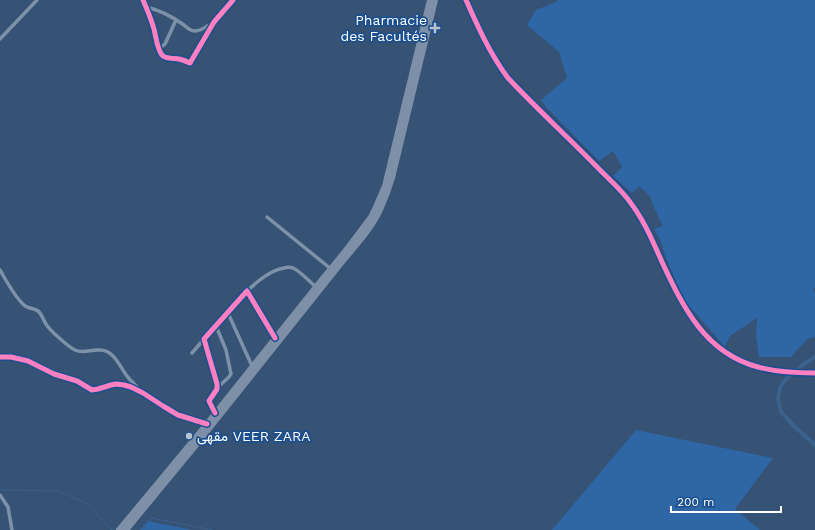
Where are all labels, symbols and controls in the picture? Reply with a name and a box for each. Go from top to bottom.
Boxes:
place label: Pharmacie des Facultés [340,12,427,44]
marker: Pharmacie des Facultés [430,23,440,33]
place label: مقهى VEER ZARA [197,428,310,445]
marker: مقهى VEER ZARA [184,431,194,441]
scale bar [671,488,781,514]
text: 200 m [677,495,714,509]

